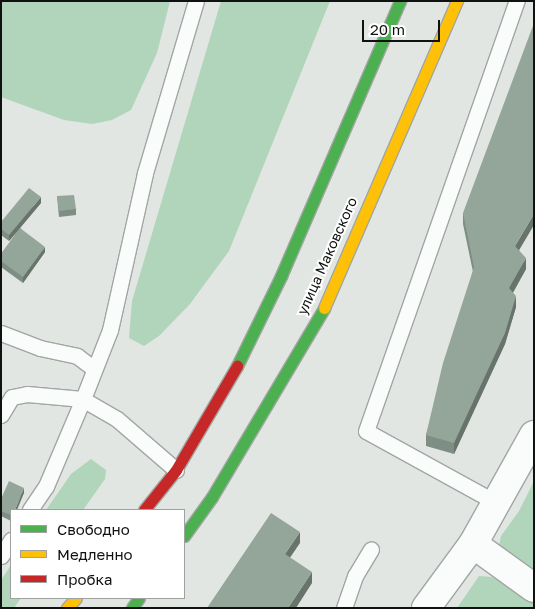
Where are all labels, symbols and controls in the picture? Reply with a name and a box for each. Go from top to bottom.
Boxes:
scale bar [365,10,442,42]
text: 20 m [370,20,405,38]
street label: улица Маковского [293,195,361,317]
legend [10,509,185,599]
text: Свободно [57,520,130,538]
text: Медленно [57,545,133,563]
text: Пробка [57,570,112,588]

